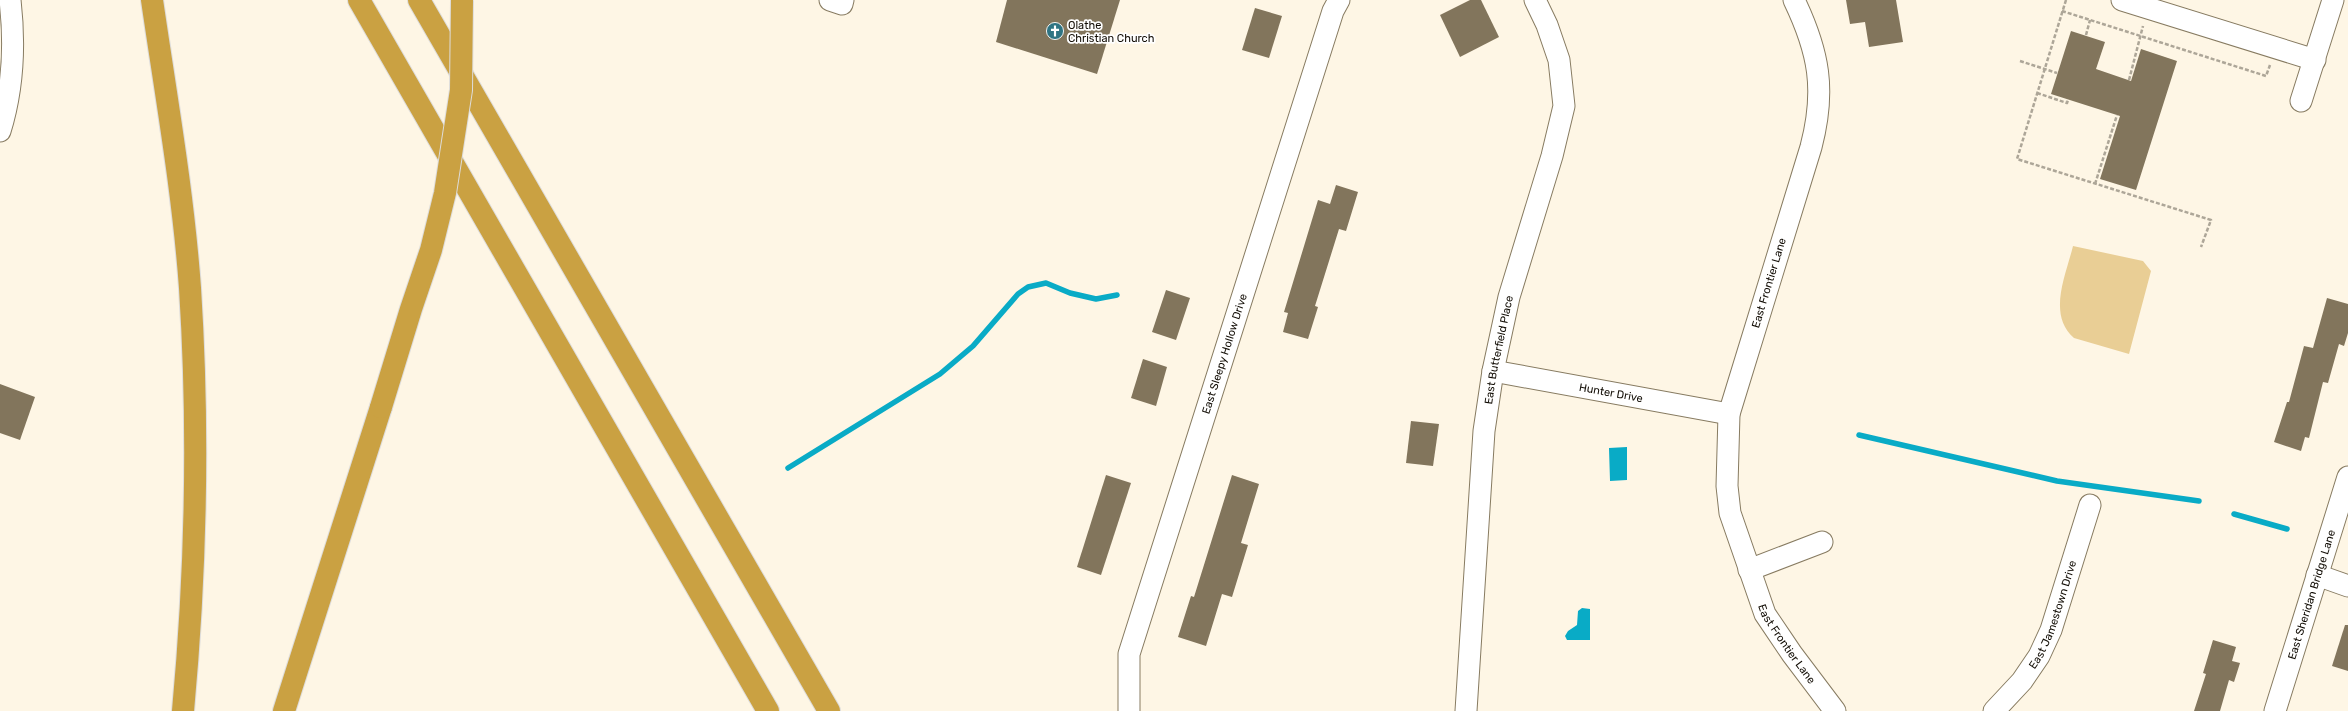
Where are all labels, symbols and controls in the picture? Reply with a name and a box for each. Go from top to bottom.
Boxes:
place label: Olathe Christian Church [1068,19,1154,45]
church icon: Olathe Christian Church [1045,21,1065,41]
street label: East Frontier Lane [1749,236,1789,330]
street label: East Sleepy Hollow Drive [1199,292,1249,416]
street label: East Butterfield Place [1482,294,1516,405]
street label: Hunter Drive [1578,380,1644,405]
street label: East Sheridan Bridge Lane [2285,528,2338,661]
street label: East Jamestown Drive [2026,559,2079,671]
street label: East Frontier Lane [1756,602,1818,686]

